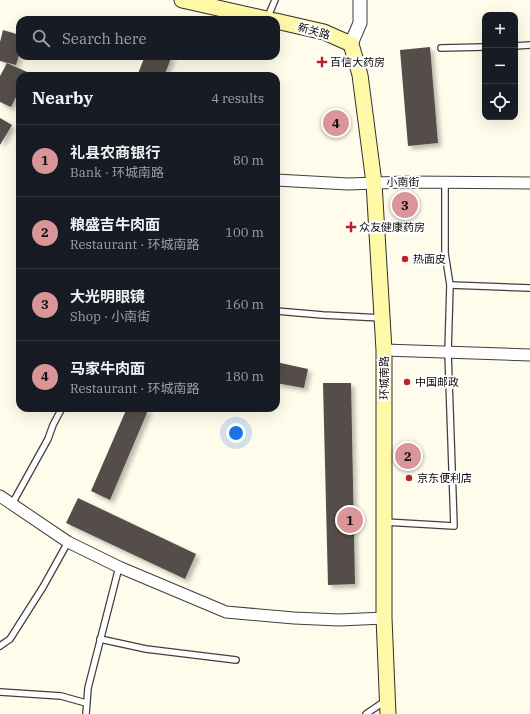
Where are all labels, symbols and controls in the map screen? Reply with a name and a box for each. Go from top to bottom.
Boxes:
map controls [482,12,518,120]
button: + [482,12,518,48]
search box [16,16,280,60]
street label: 新关路 [296,20,332,42]
icon: search [30,27,52,49]
text: Search here [62,29,147,48]
button: − [482,48,518,84]
place label: 百信大药房 [330,55,385,69]
marker: 百信大药房 [317,57,327,67]
button: locate [482,84,518,120]
text: Nearby [32,87,93,109]
text: 4 results [211,90,264,107]
pin: 4 [323,108,349,138]
text: 礼县农商银行 [70,143,160,162]
text: 1 [41,152,49,169]
text: 80 m [233,152,264,169]
text: Bank · 环城南路 [70,164,164,181]
street label: 小南街 [386,175,420,189]
pin: 3 [392,190,418,220]
text: 粮盛吉牛肉面 [70,215,160,234]
place label: 众友健康药房 [359,220,425,234]
marker: 众友健康药房 [346,222,356,232]
text: 2 [41,224,49,241]
text: 100 m [225,224,264,241]
text: Restaurant · 环城南路 [70,236,199,253]
place label: 热面皮 [413,252,446,266]
marker: 热面皮 [400,254,410,264]
text: 大光明眼镜 [70,287,145,306]
text: 3 [41,296,49,313]
text: 160 m [225,296,264,313]
text: Shop · 小南街 [70,308,150,325]
street label: 环城南路 [377,356,391,400]
text: 马家牛肉面 [70,359,145,378]
text: 4 [41,368,49,385]
text: 180 m [225,368,264,385]
place label: 中国邮政 [415,375,459,389]
marker: 中国邮政 [402,377,412,387]
text: Restaurant · 环城南路 [70,380,199,397]
your location [226,423,246,443]
pin: 2 [395,441,421,471]
place label: 京东便利店 [417,471,472,485]
marker: 京东便利店 [404,473,414,483]
pin: 1 [337,505,363,535]

